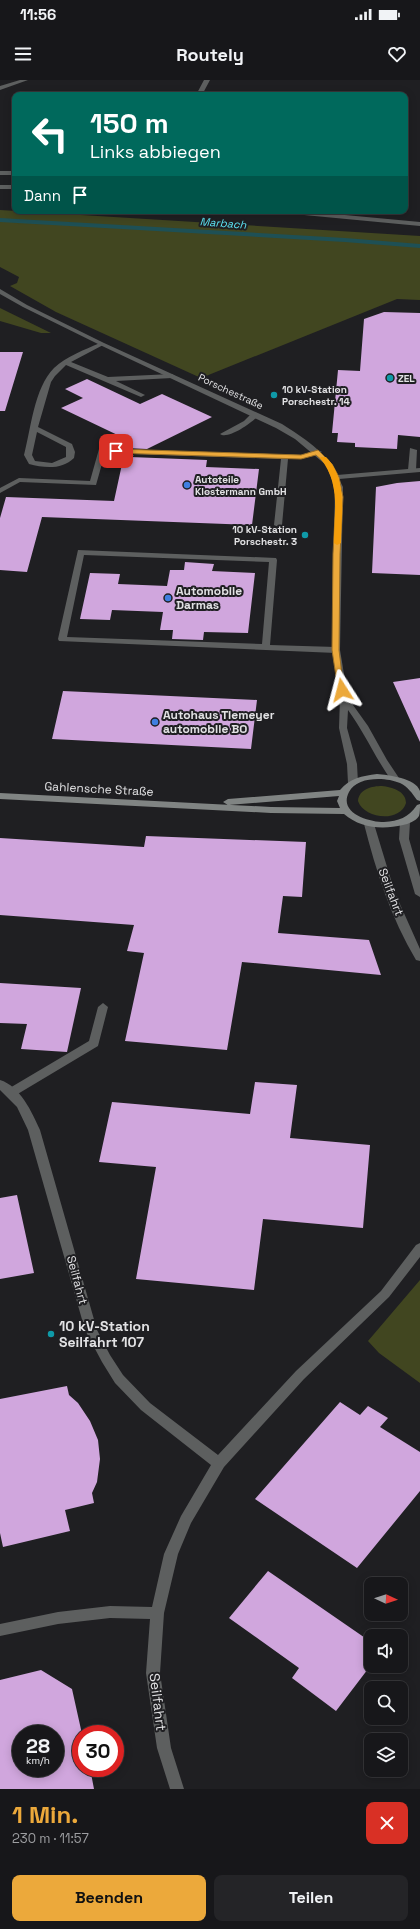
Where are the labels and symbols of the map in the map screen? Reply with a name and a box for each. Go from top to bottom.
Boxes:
water label: Marbach [199,214,247,232]
street label: Porschestraße [196,371,265,412]
place label: ZEL [398,372,415,385]
marker: ZEL [385,373,395,383]
place label: 10 kV-Station Porschestr. 14 [282,383,351,408]
marker: 10 kV-Station Porschestr. 14 [269,390,279,400]
pin [99,434,133,468]
place label: Autoteile Klostermann GmbH [195,473,287,498]
marker: Autoteile Klostermann GmbH [182,480,192,490]
place label: 10 kV-Station Porschestr. 3 [232,523,297,548]
marker: 10 kV-Station Porschestr. 3 [300,530,310,540]
place label: Automobile Darmas [176,583,242,613]
marker: Automobile Darmas [163,593,173,603]
position arrow [321,669,363,711]
place label: Autohaus Tiemeyer automobile BO [163,707,275,737]
marker: Autohaus Tiemeyer automobile BO [150,717,160,727]
street label: Gahlensche Straße [44,778,154,800]
street label: Seilfahrt [375,866,407,918]
street label: Seilfahrt [63,1254,91,1306]
place label: 10 kV-Station Seilfahrt 107 [59,1317,150,1351]
marker: 10 kV-Station Seilfahrt 107 [46,1329,56,1339]
north arrow [364,1577,408,1621]
street label: Seilfahrt [146,1672,170,1732]
speed limit sign: 30 [72,1725,124,1777]

